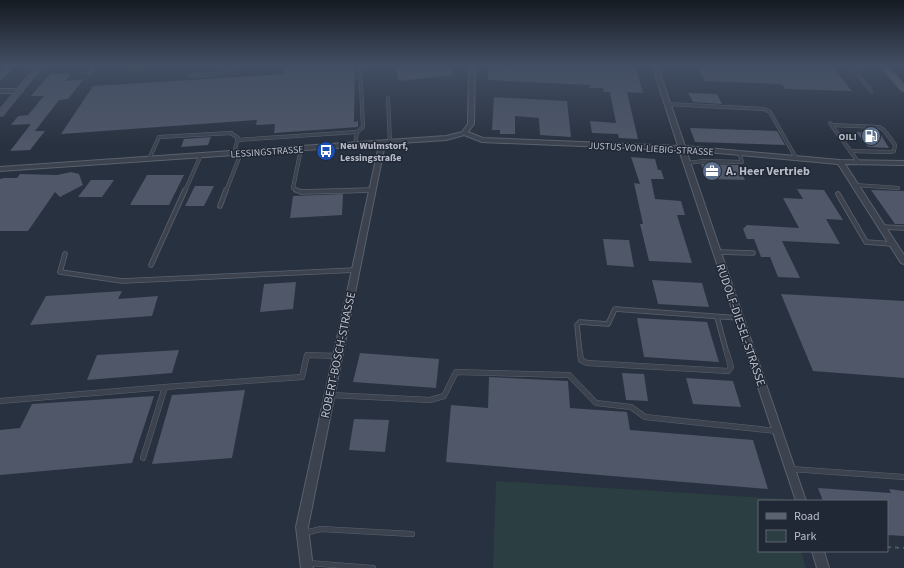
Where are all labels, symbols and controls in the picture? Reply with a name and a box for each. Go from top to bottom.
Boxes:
fuel station icon: OIL! [860,125,882,147]
place label: OIL! [839,130,857,144]
place label: Neu Wulmstorf, Lessingstraße [340,139,408,165]
street label: JUSTUS-VON-LIEBIG-STRASSE [588,139,714,159]
bus stop icon: Neu Wulmstorf, Lessingstraße [315,140,337,162]
street label: LESSINGSTRASSE [230,142,304,162]
office icon: A. Heer Vertrieb [701,160,723,182]
place label: A. Heer Vertrieb [725,163,810,180]
street label: RUDOLF-DIESEL-STRASSE [712,262,769,389]
street label: ROBERT-BOSCH-STRASSE [317,290,360,420]
legend [758,500,888,552]
text: Road [794,508,820,525]
text: Park [794,528,816,545]

